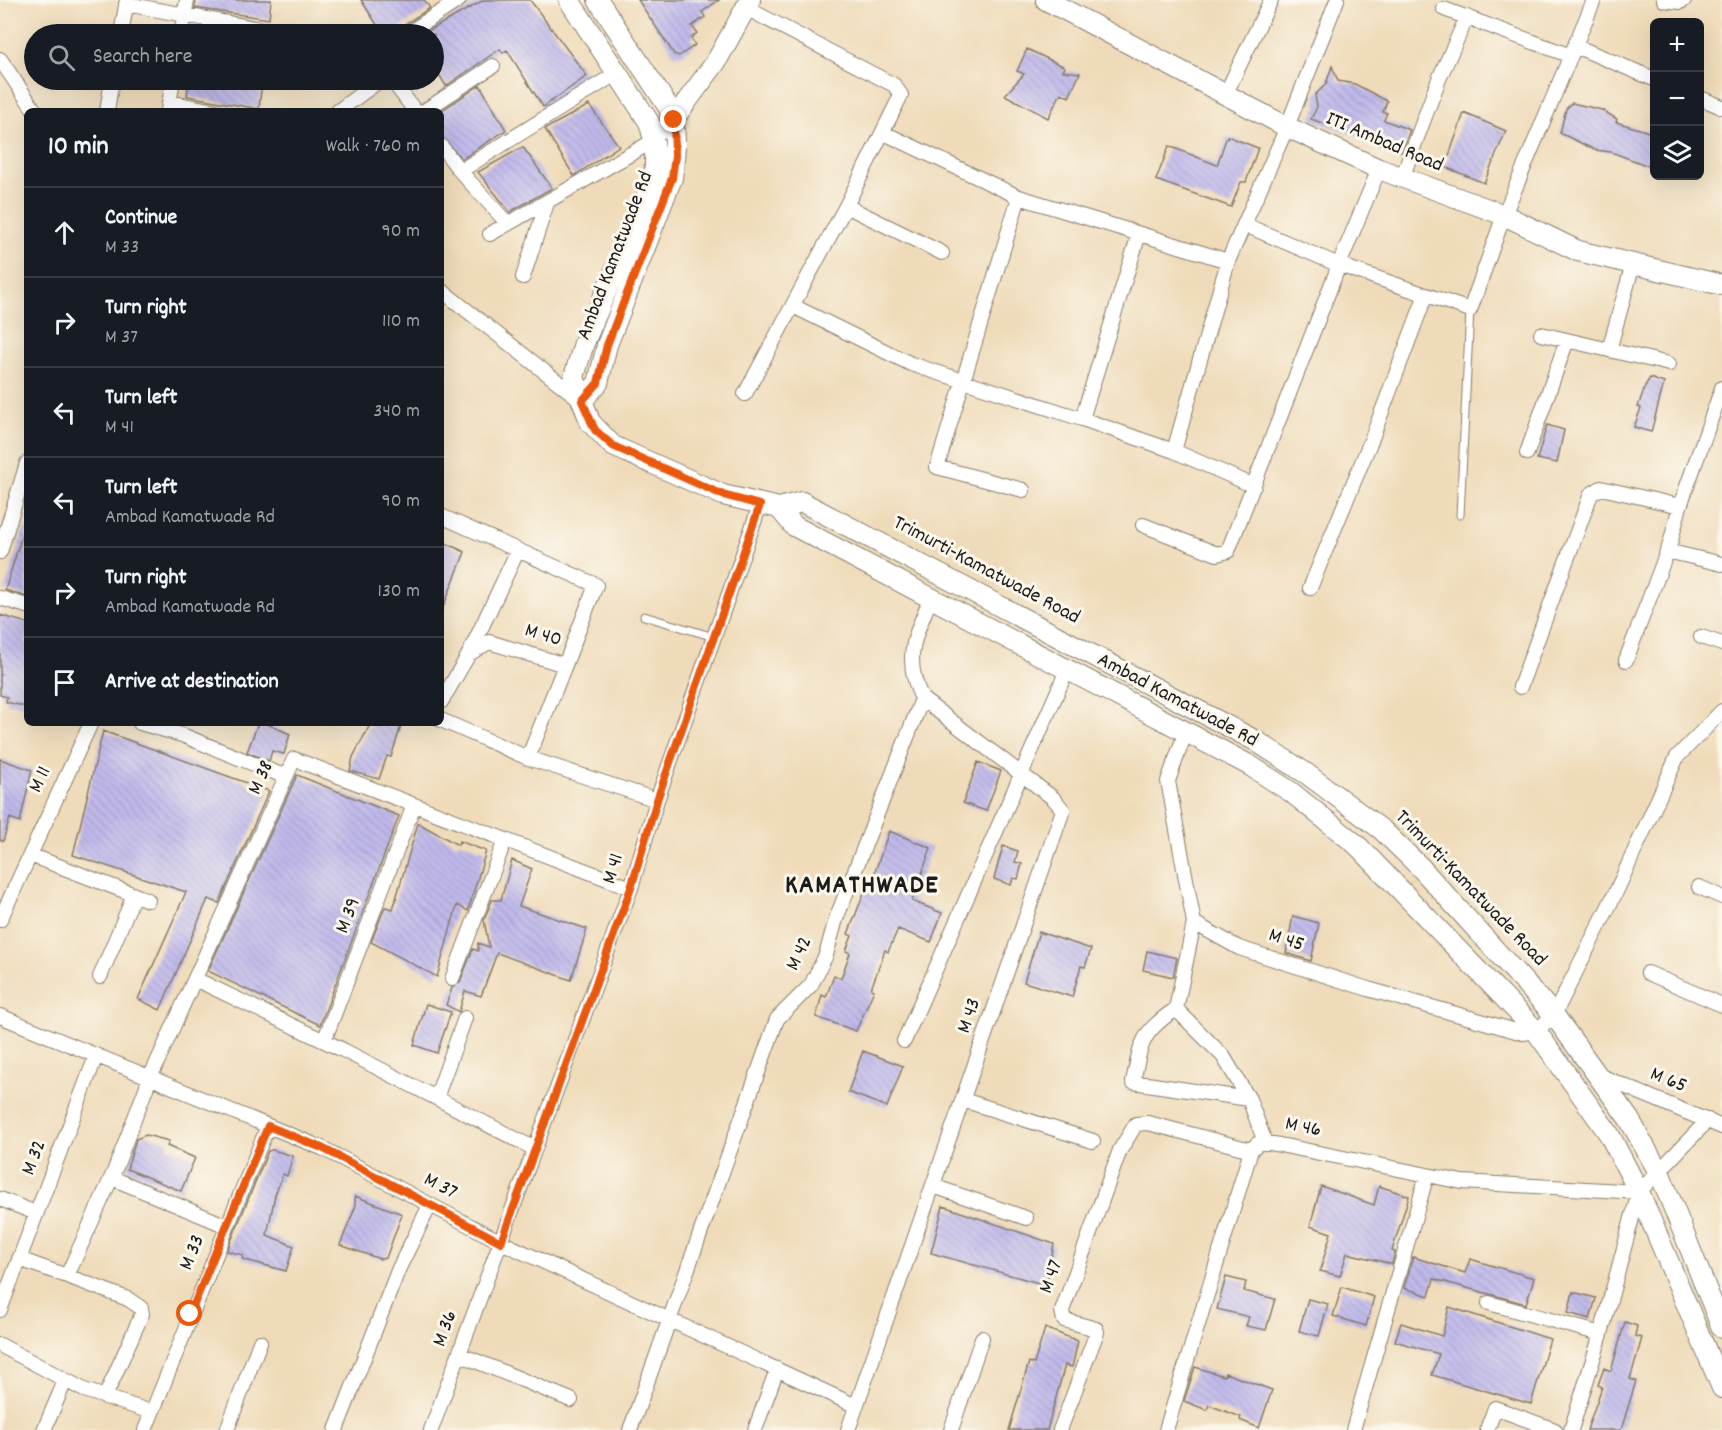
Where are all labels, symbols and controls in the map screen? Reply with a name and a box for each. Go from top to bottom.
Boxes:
map controls [1650,18,1704,180]
button: + [1650,18,1704,72]
search box [24,24,444,90]
icon: search [45,41,78,74]
text: Search here [93,42,192,73]
button: − [1650,72,1704,126]
street label: ITI Ambad Road [1321,105,1447,181]
route end [660,106,686,132]
button: layers [1650,126,1704,180]
text: 10 min [48,129,108,166]
text: Walk · 760 m [326,133,420,161]
street label: Ambad Kamatwade Rd [570,167,662,345]
text: Continue [105,203,177,234]
icon: ahead [48,216,81,249]
text: 90 m [382,218,420,246]
text: M 33 [105,234,139,262]
text: Turn right [105,293,187,324]
icon: right [48,306,81,339]
text: 110 m [382,308,420,336]
text: M 37 [105,324,138,352]
text: Turn left [105,383,177,414]
icon: left [48,396,81,429]
text: 340 m [374,398,420,426]
text: M 41 [105,414,134,442]
text: Turn left [105,473,177,504]
icon: left [48,486,81,519]
text: 90 m [382,488,420,516]
text: Ambad Kamatwade Rd [105,504,275,532]
street label: Trimurti-Kamatwade Road [887,509,1085,633]
text: Turn right [105,563,187,594]
icon: right [48,576,81,609]
text: 130 m [378,578,420,606]
text: Ambad Kamatwade Rd [105,594,275,622]
street label: M 40 [521,616,565,656]
street label: Ambad Kamatwade Rd [1091,646,1263,756]
icon: arrive [48,666,81,699]
text: Arrive at destination [105,667,279,698]
street label: M 38 [241,756,283,800]
street label: M 11 [22,762,60,798]
street label: Trimurti-Kamatwade Road [1387,804,1553,974]
street label: M 41 [595,850,633,888]
district label: KAMATHWADE [785,867,939,906]
street label: M 39 [329,894,369,938]
street label: M 45 [1264,921,1308,961]
street label: M 42 [779,932,821,976]
street label: M 43 [950,994,990,1038]
street label: M 65 [1645,1060,1691,1102]
street label: M 46 [1282,1110,1324,1146]
street label: M 32 [15,1136,55,1180]
street label: M 37 [418,1166,462,1208]
street label: M 33 [172,1231,214,1275]
street label: M 47 [1032,1256,1072,1298]
route start [176,1300,202,1326]
street label: M 36 [426,1307,466,1351]

